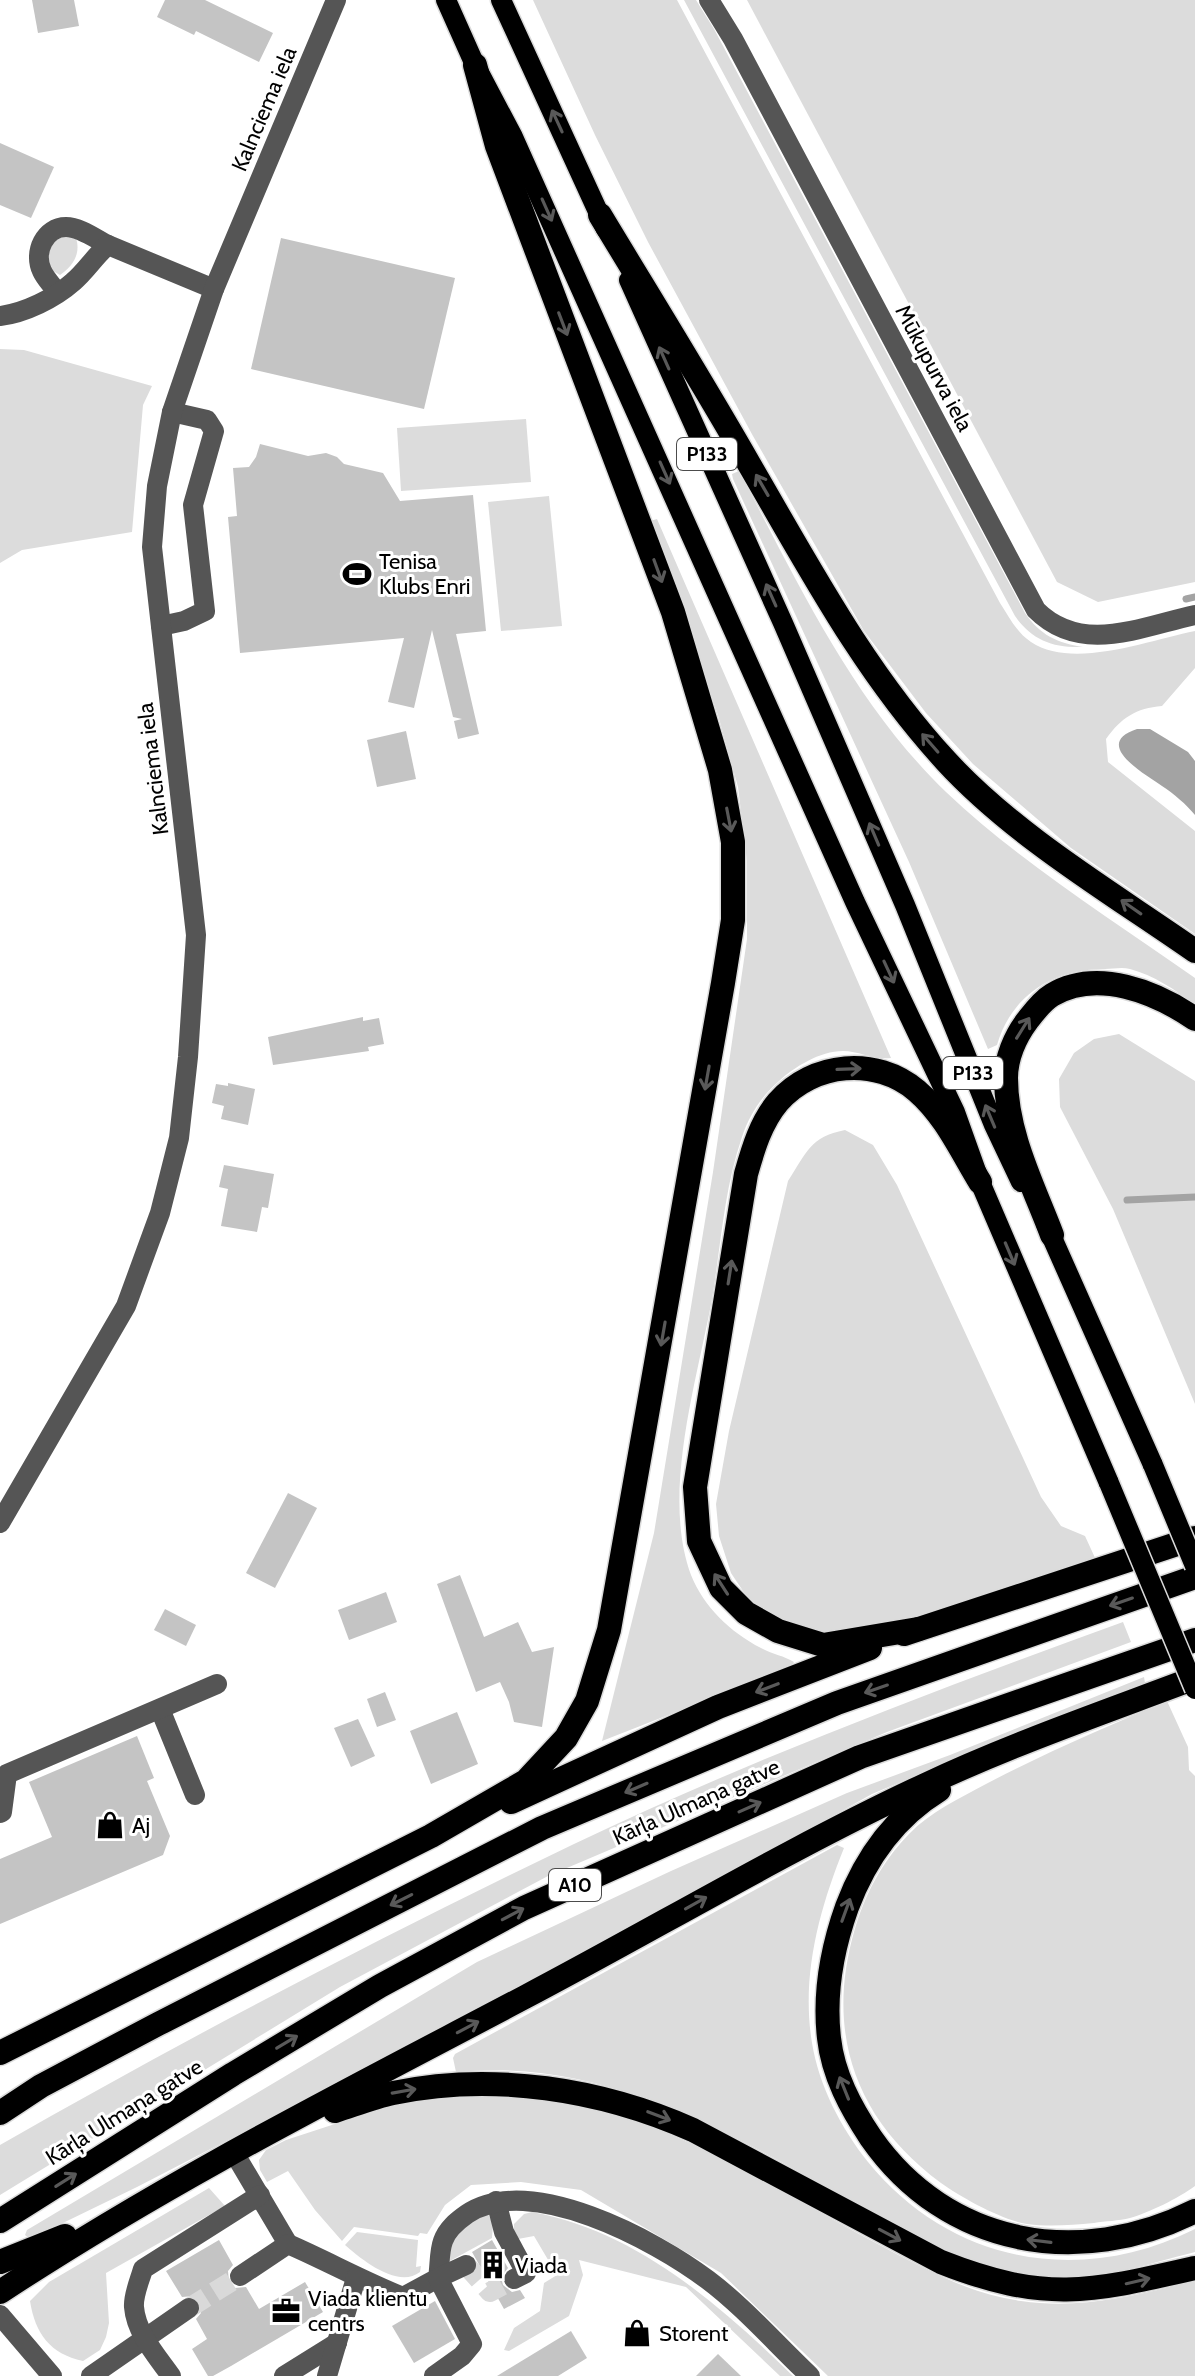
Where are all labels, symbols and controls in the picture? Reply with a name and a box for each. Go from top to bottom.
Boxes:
street label: Kalnciema iela [226,42,303,175]
one-way arrow [548,110,563,134]
one-way arrow [540,198,555,222]
street label: Mūkupurva iela [889,300,979,436]
one-way arrow [557,311,571,336]
one-way arrow [656,346,671,370]
road number: P133 [677,438,737,470]
one-way arrow [659,460,674,485]
one-way arrow [754,474,769,498]
place label: Tenisa Klubs Enri [379,548,470,600]
one-way arrow [652,558,666,583]
sports icon: Tenisa Klubs Enri [342,559,372,589]
one-way arrow [762,583,777,608]
street label: Kalnciema iela [131,701,174,837]
one-way arrow [921,733,939,754]
one-way arrow [723,807,738,833]
one-way arrow [866,822,881,847]
one-way arrow [1121,899,1143,915]
one-way arrow [882,960,897,984]
one-way arrow [1015,1018,1031,1040]
road number: P133 [943,1057,1003,1089]
one-way arrow [835,1061,862,1076]
one-way arrow [699,1065,714,1090]
one-way arrow [982,1104,997,1129]
one-way arrow [1004,1241,1019,1266]
one-way arrow [723,1260,738,1285]
one-way arrow [655,1321,670,1346]
one-way arrow [713,1574,730,1596]
one-way arrow [1109,1596,1134,1610]
one-way arrow [755,1682,780,1696]
one-way arrow [864,1682,889,1697]
street label: Kārļa Ulmaņa gatve [608,1753,784,1852]
one-way arrow [624,1781,649,1796]
one-way arrow [737,1798,761,1813]
shop icon: Aj [95,1810,125,1840]
place label: Aj [132,1812,150,1839]
road number: A10 [549,1869,601,1901]
one-way arrow [390,1892,414,1908]
one-way arrow [684,1895,707,1911]
one-way arrow [840,1899,854,1923]
one-way arrow [501,1906,524,1922]
one-way arrow [456,2019,479,2035]
one-way arrow [275,2034,298,2050]
street label: Kārļa Ulmaņa gatve [41,2053,208,2172]
one-way arrow [835,2076,850,2101]
one-way arrow [390,2083,416,2098]
one-way arrow [647,2110,671,2124]
one-way arrow [54,2171,77,2187]
one-way arrow [878,2227,902,2243]
one-way arrow [1027,2233,1052,2248]
building icon: Viada [478,2250,508,2280]
place label: Viada [515,2252,568,2279]
one-way arrow [1125,2273,1151,2288]
place label: Viada klientu centrs [308,2285,427,2337]
office icon: Viada klientu centrs [271,2296,301,2326]
shop icon: Storent [622,2318,652,2348]
place label: Storent [659,2320,729,2347]

